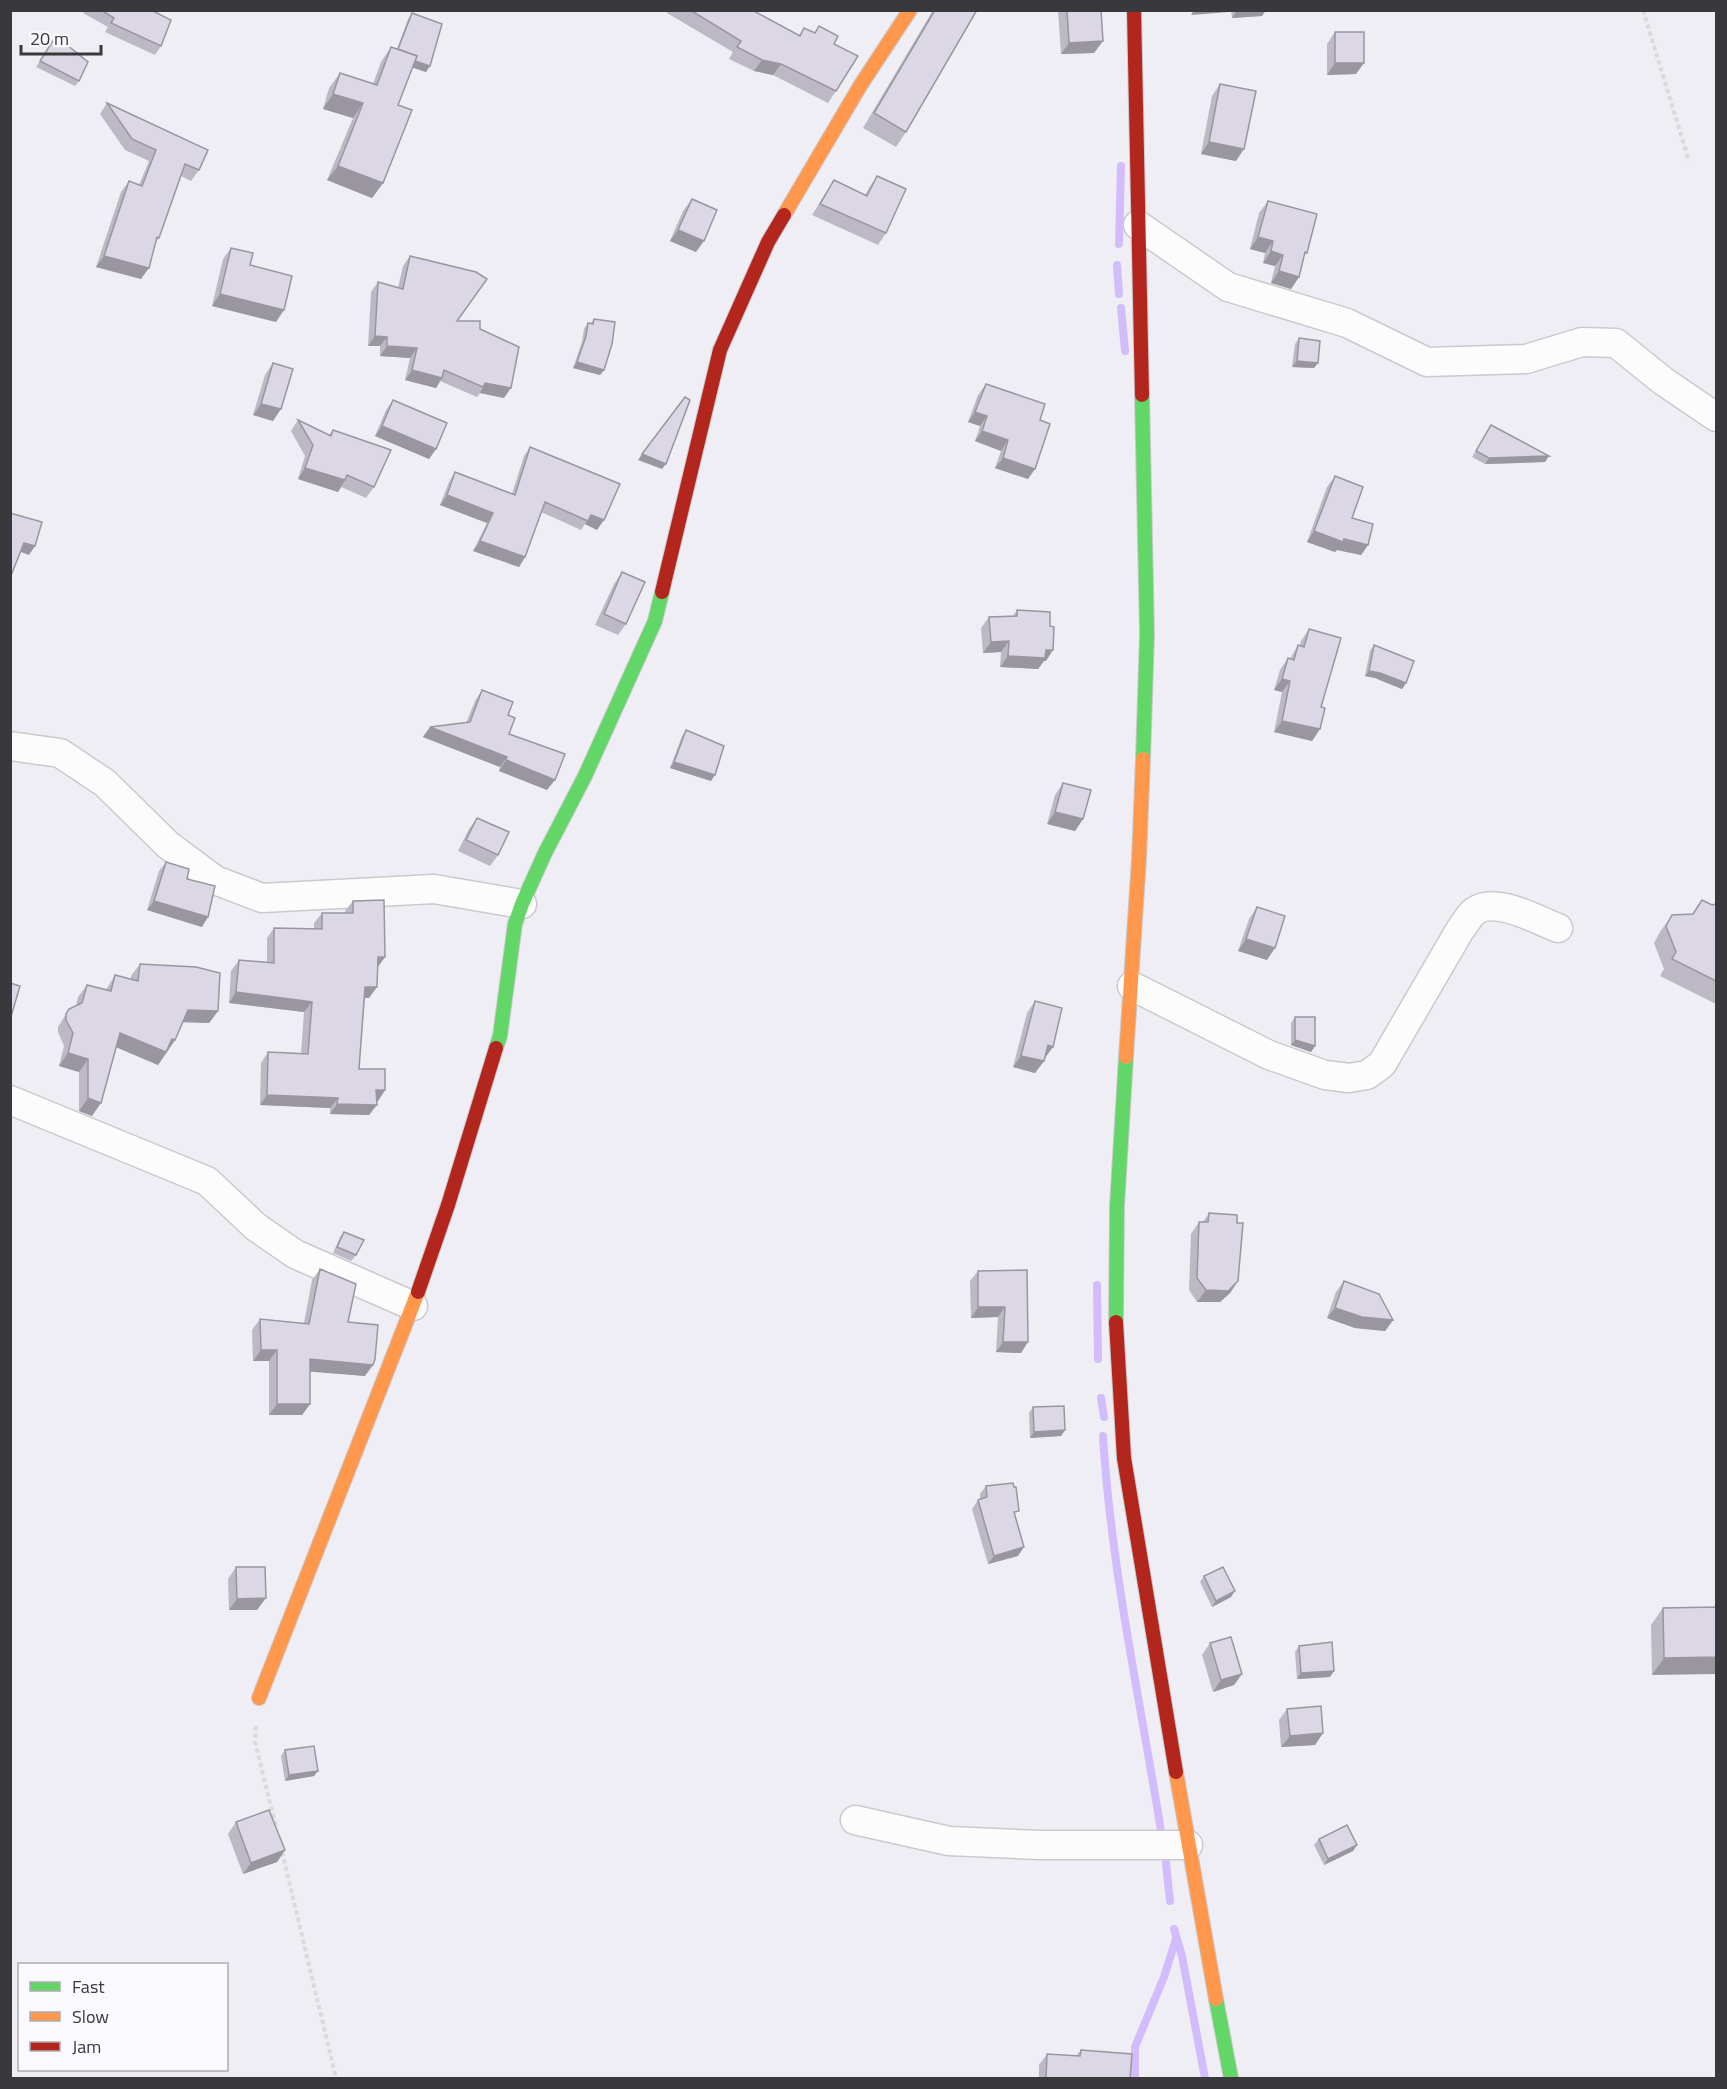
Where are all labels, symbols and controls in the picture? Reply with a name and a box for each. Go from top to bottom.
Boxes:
scale bar [21,18,100,56]
text: 20 m [30,25,69,52]
legend [18,1963,228,2071]
text: Fast [72,1973,105,2000]
text: Slow [72,2003,109,2030]
text: Jam [72,2033,101,2060]

